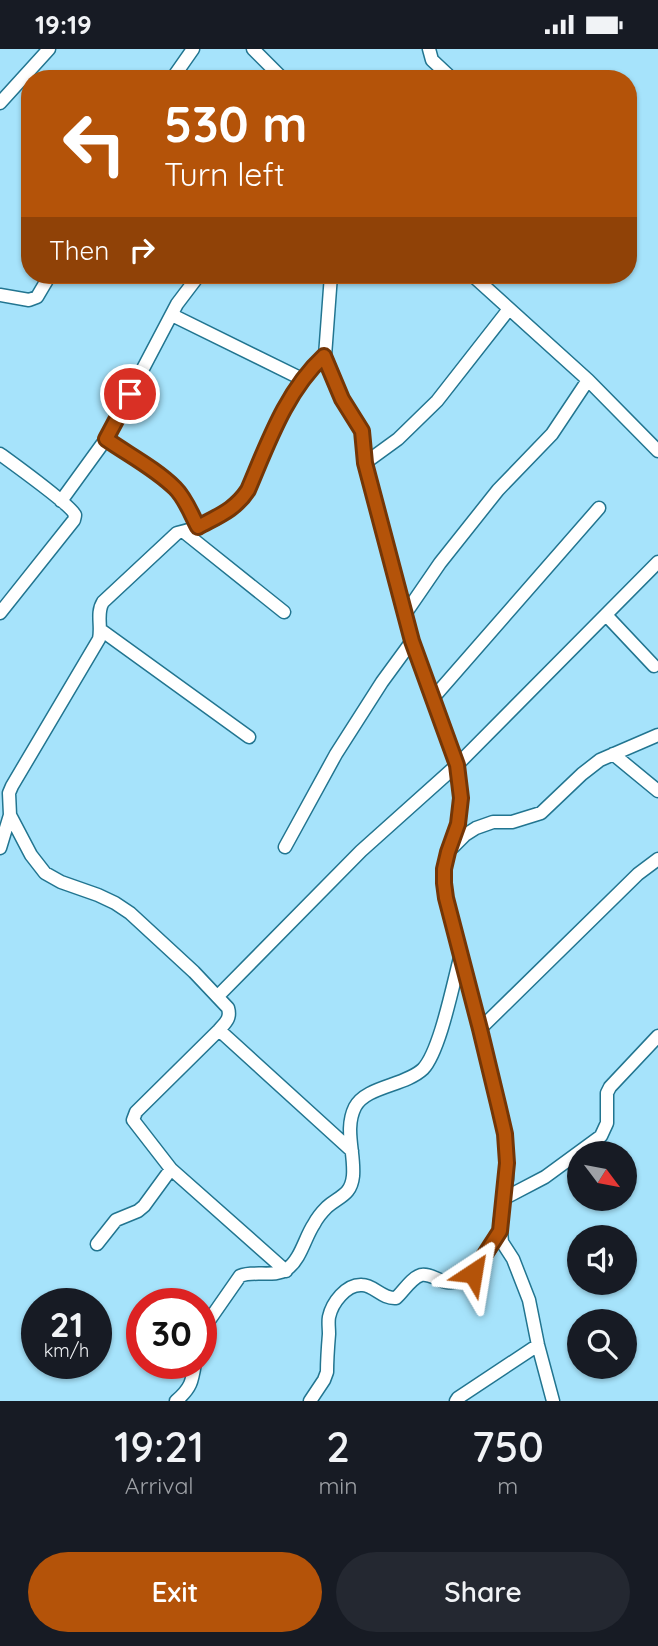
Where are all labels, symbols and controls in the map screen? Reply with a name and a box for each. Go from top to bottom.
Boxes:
text: 19:19 [35,8,92,41]
text: 530 m [164,93,308,154]
icon: left [49,98,140,189]
text: Turn left [164,154,285,194]
icon: right [123,231,161,269]
text: Then [49,234,109,267]
pin [100,364,160,424]
icon: arrive [111,375,149,413]
north arrow [567,1141,637,1211]
map controls [567,1141,637,1379]
button: sound [567,1225,637,1295]
position arrow [436,1236,510,1310]
speed limit sign: 30 [126,1288,217,1379]
text: 21 [50,1302,83,1346]
button: search [567,1309,637,1379]
text: km/h [44,1339,89,1362]
text: 19:21 [114,1420,204,1473]
text: 2 [326,1420,350,1473]
text: 750 [472,1420,544,1473]
text: Arrival [125,1471,194,1500]
text: min [318,1471,358,1500]
text: m [497,1471,518,1500]
button: Exit [28,1552,322,1632]
button: Share [336,1552,630,1632]

